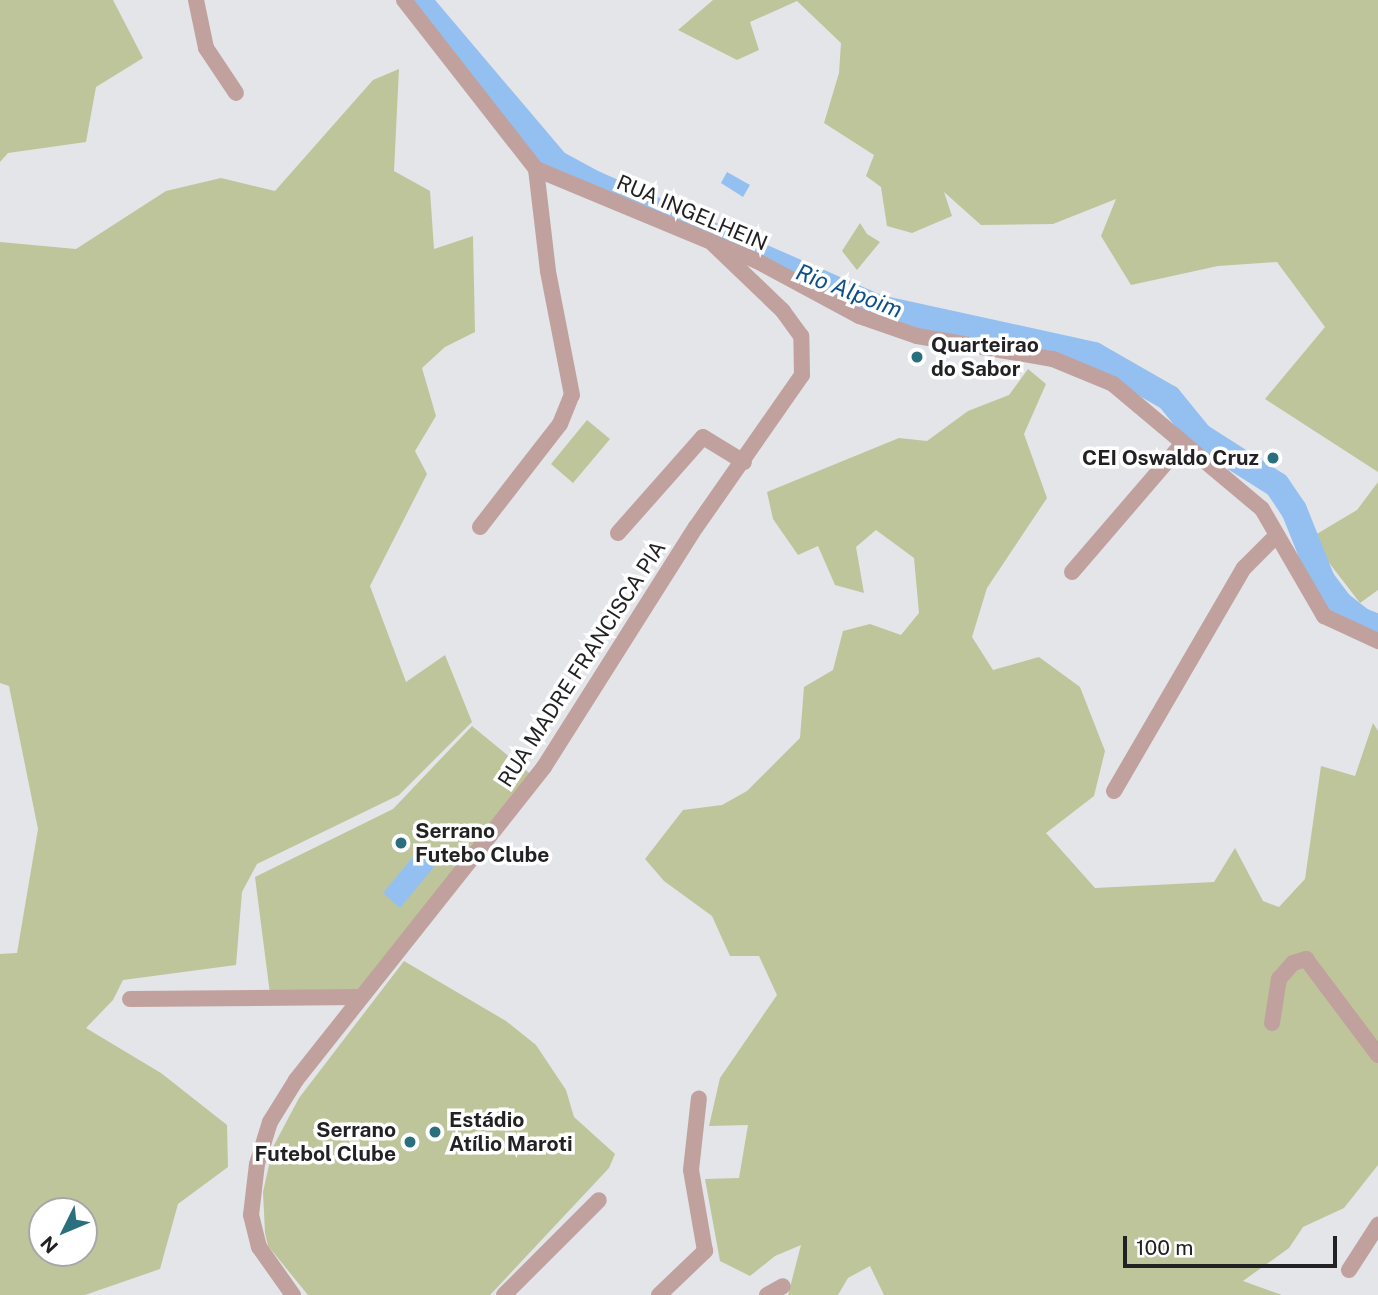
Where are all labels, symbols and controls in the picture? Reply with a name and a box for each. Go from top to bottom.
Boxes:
street label: RUA INGELHEIN [613,170,771,256]
water label: Rio Alpoim [792,258,906,324]
place label: Quarteirao do Sabor [931,332,1039,382]
marker: Quarteirao do Sabor [909,349,925,365]
place label: CEI Oswaldo Cruz [1082,445,1259,471]
marker: CEI Oswaldo Cruz [1265,450,1281,466]
street label: RUA MADRE FRANCISCA PIA [493,536,671,792]
place label: Serrano Futebo Clube [415,818,550,868]
marker: Serrano Futebo Clube [393,835,409,851]
place label: Estádio Atílio Maroti [449,1107,573,1157]
place label: Serrano Futebol Clube [255,1117,396,1167]
marker: Estádio Atílio Maroti [427,1124,443,1140]
marker: Serrano Futebol Clube [402,1134,418,1150]
north arrow [28,1197,98,1267]
scale bar [1126,1222,1340,1266]
text: N [36,1232,62,1258]
text: 100 m [1136,1235,1193,1260]

